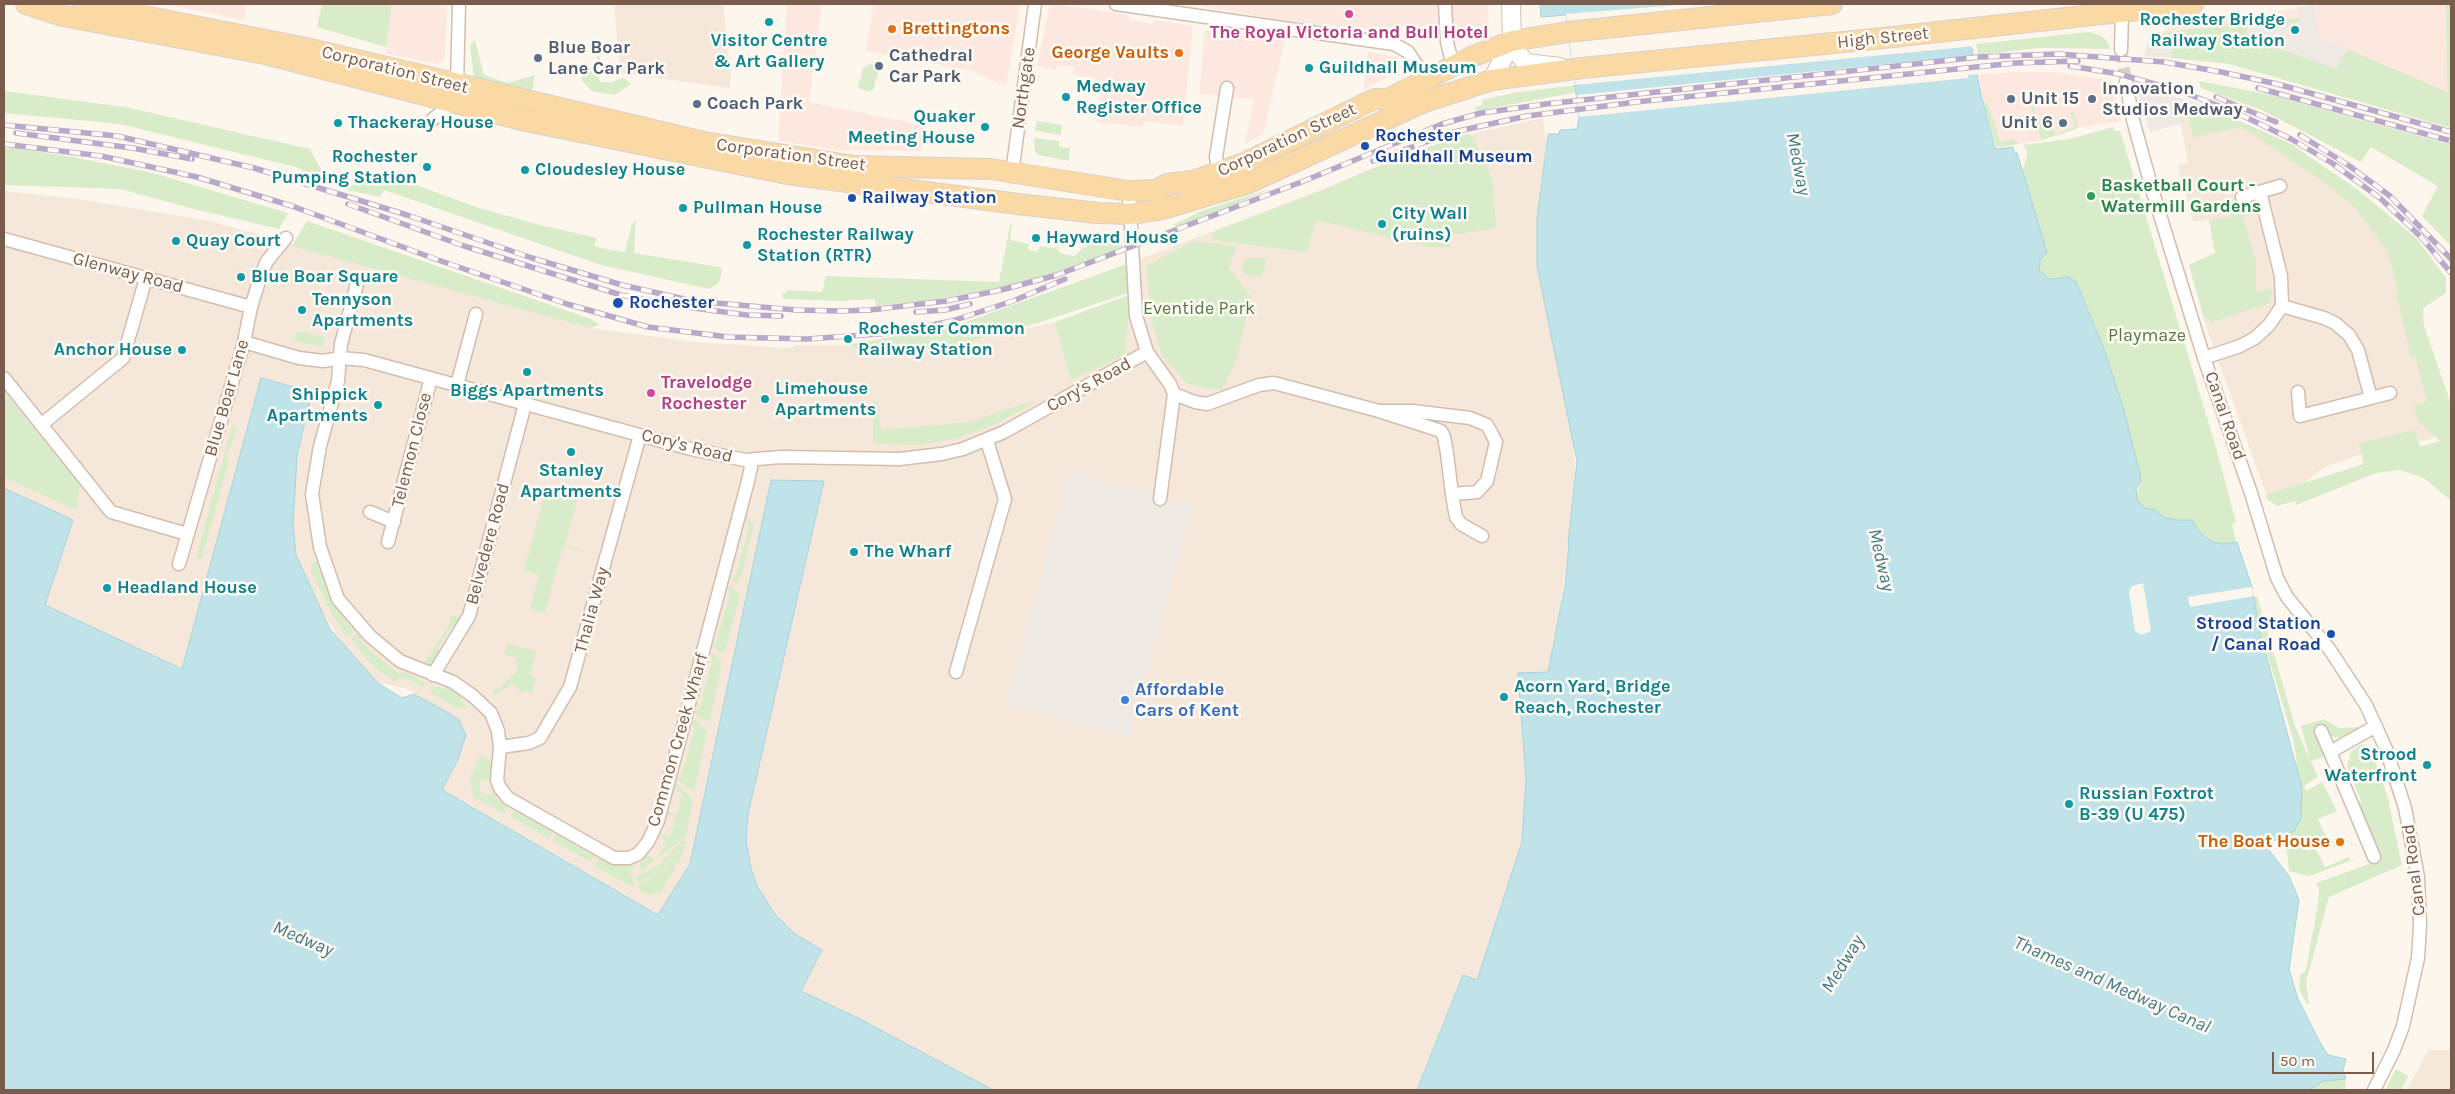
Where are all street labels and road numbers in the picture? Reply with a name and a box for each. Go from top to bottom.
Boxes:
street label: High Street [1836,22,1930,54]
street label: Corporation Street [319,41,471,99]
street label: Northgate [1008,46,1040,130]
street label: Corporation Street [1214,98,1360,182]
street label: Corporation Street [715,134,867,176]
street label: Glenway Road [70,248,186,298]
street label: Blue Boar Lane [200,337,254,459]
street label: Cory's Road [1043,353,1135,417]
street label: Canal Road [2200,369,2250,463]
street label: Telemon Close [387,390,437,510]
street label: Cory's Road [639,424,735,468]
street label: Belvedere Road [461,481,515,607]
street label: Thalia Way [570,565,614,655]
street label: Common Creek Wharf [643,651,713,829]
street label: Canal Road [2398,823,2430,917]

